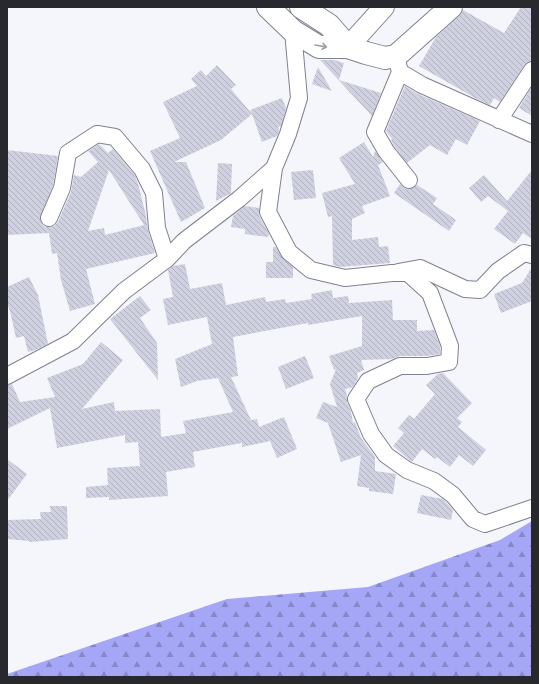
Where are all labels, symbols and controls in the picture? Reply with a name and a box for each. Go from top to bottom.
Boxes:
one-way arrow [315,42,328,50]

